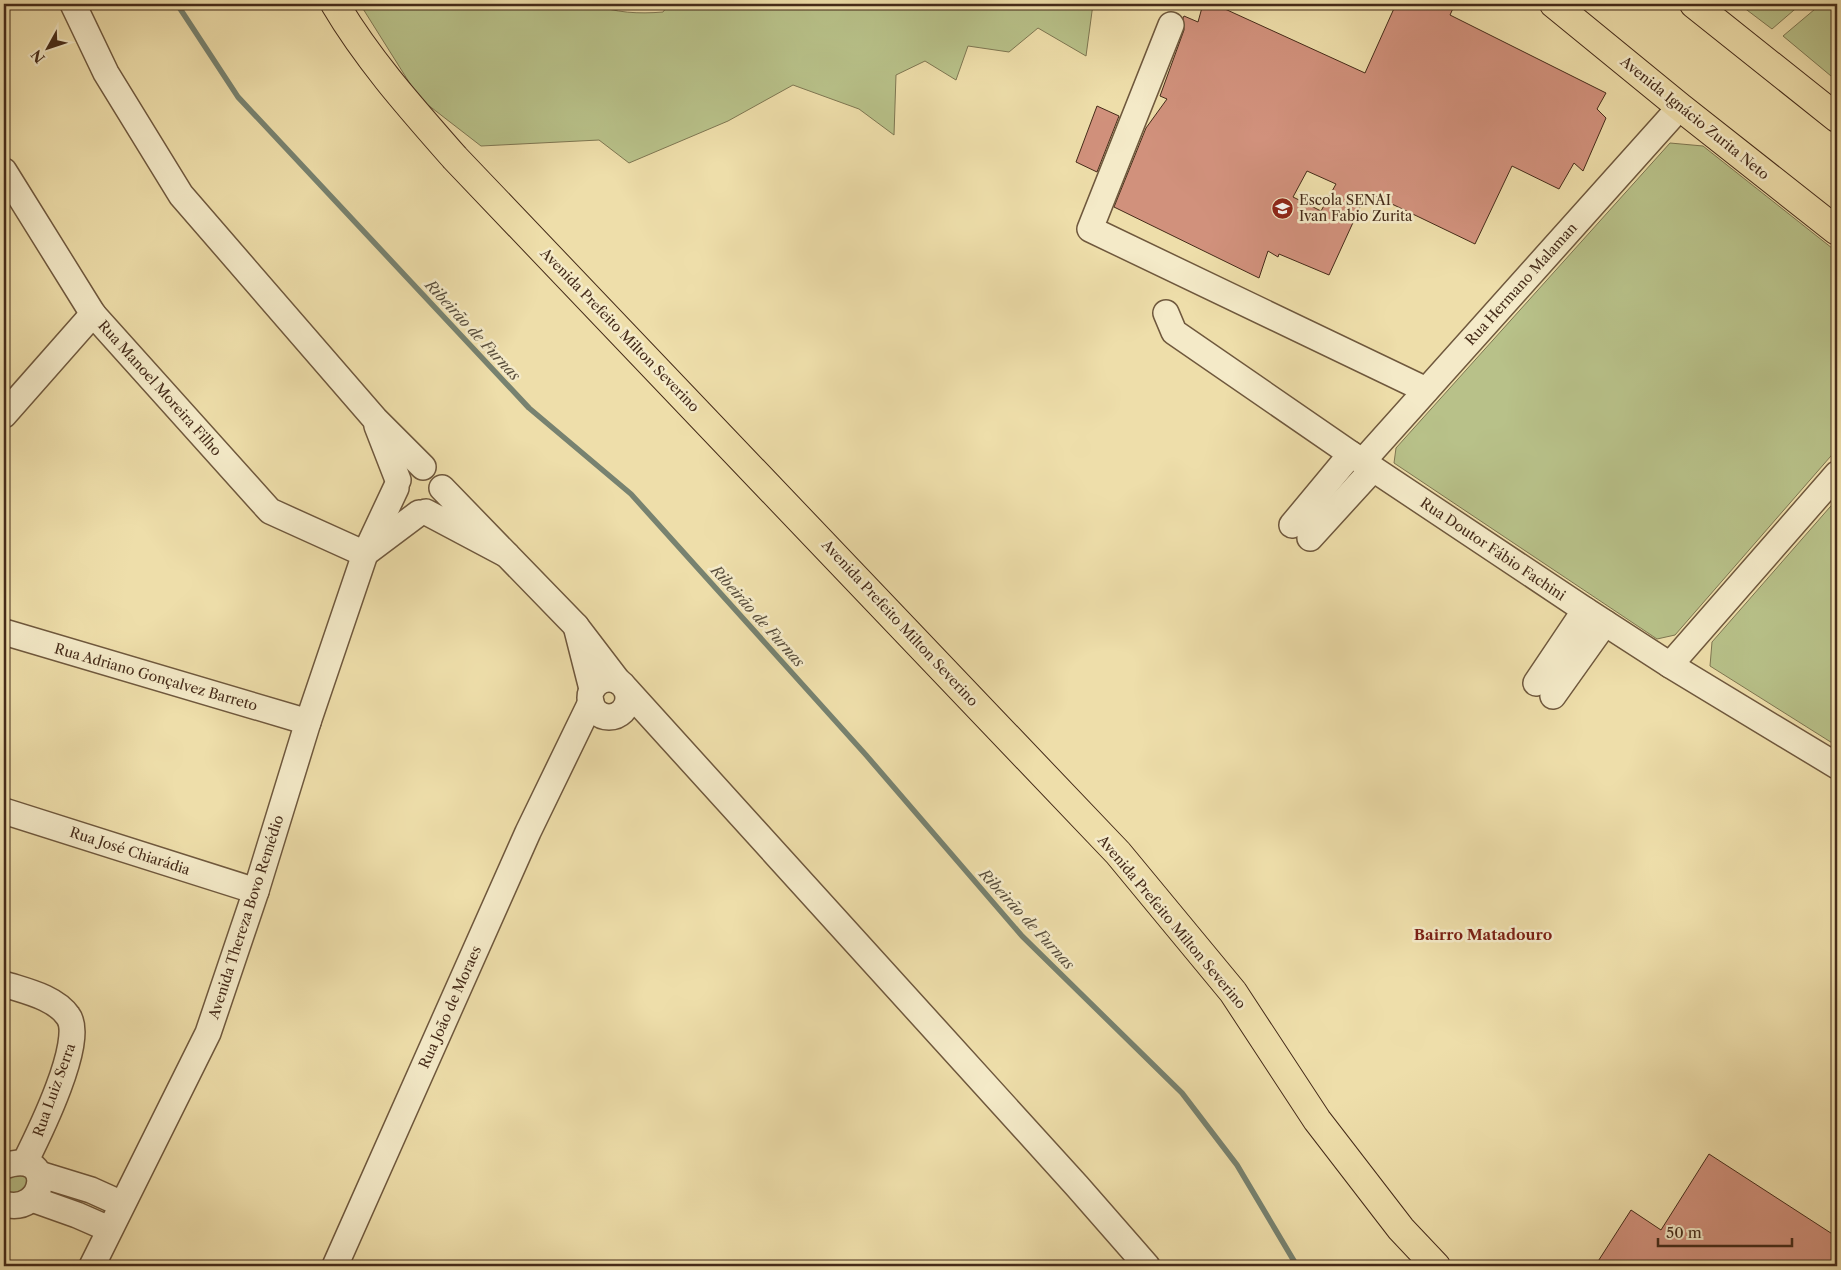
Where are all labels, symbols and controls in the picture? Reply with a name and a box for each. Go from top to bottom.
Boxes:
north arrow [22,22,72,72]
text: N [27,46,49,67]
street label: Avenida Ignácio Zurita Neto [1616,52,1773,184]
place label: Escola SENAI Ivan Fabio Zurita [1299,191,1413,225]
school or university icon: Escola SENAI Ivan Fabio Zurita [1271,196,1295,220]
street label: Rua Hermano Malaman [1461,219,1581,349]
street label: Avenida Prefeito Milton Severino [536,244,703,416]
water label: Ribeirão de Furnas [421,275,525,385]
street label: Rua Manoel Moreira Filho [94,317,226,459]
street label: Rua Doutor Fábio Fachini [1417,494,1569,604]
street label: Avenida Prefeito Milton Severino [817,535,982,710]
water label: Ribeirão de Furnas [706,560,809,671]
street label: Rua Adriano Gonçalvez Barreto [52,639,260,715]
street label: Avenida Thereza Bovo Remédio [204,813,288,1022]
street label: Rua José Chiarádia [68,823,193,879]
street label: Avenida Prefeito Milton Severino [1093,831,1250,1012]
water label: Ribeirão de Furnas [975,864,1079,974]
district label: Bairro Matadouro [1414,925,1552,944]
street label: Rua João de Moraes [415,943,485,1071]
street label: Rua Luiz Serra [29,1040,79,1139]
scale bar [1658,1215,1792,1247]
text: 50 m [1666,1223,1702,1242]

